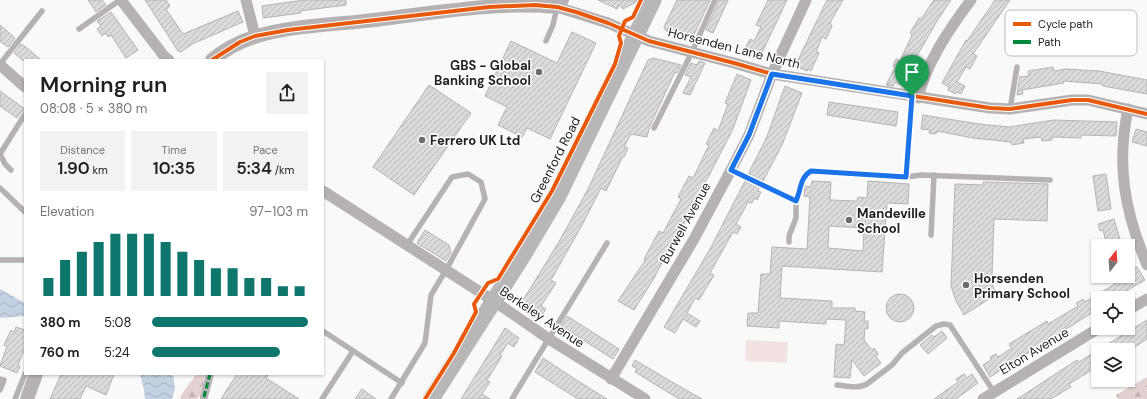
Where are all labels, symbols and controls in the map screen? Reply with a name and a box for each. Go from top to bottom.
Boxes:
legend [1005,10,1137,56]
text: Cycle path [1038,17,1093,31]
street label: Horsenden Lane North [666,23,802,73]
text: Path [1038,35,1061,49]
pin [895,55,929,96]
place label: GBS - Global Banking School [434,57,531,89]
icon: arrive [901,61,923,83]
marker: GBS - Global Banking School [534,67,544,77]
text: Morning run [40,70,167,99]
button: share [266,72,308,114]
text: 08:08 · 5 × 380 m [40,100,147,117]
street label: Greenford Road [526,114,584,206]
place label: Ferrero UK Ltd [430,132,520,149]
marker: Ferrero UK Ltd [417,135,427,145]
text: Distance [60,143,105,157]
text: Time [162,143,186,157]
text: Pace [253,143,278,157]
text: 1.90 [58,157,90,179]
text: 10:35 [153,157,195,179]
text: 5:34 [236,157,272,179]
text: km [90,163,108,177]
text: /km [272,163,294,177]
street label: Burwell Avenue [656,179,714,267]
text: Elevation [40,203,94,220]
text: 97–103 m [249,203,308,220]
place label: Mandeville School [857,205,926,237]
marker: Mandeville School [844,215,854,225]
north arrow [1091,239,1135,283]
map controls [1091,239,1135,387]
place label: Horsenden Primary School [974,270,1070,302]
marker: Horsenden Primary School [961,280,971,290]
street label: Berkeley Avenue [496,282,588,352]
button: locate [1091,291,1135,335]
text: 380 m [40,314,81,331]
text: 5:08 [104,314,131,331]
street label: Elton Avenue [996,324,1072,378]
button: layers [1091,343,1135,387]
text: 760 m [40,344,80,361]
text: 5:24 [104,344,130,361]

